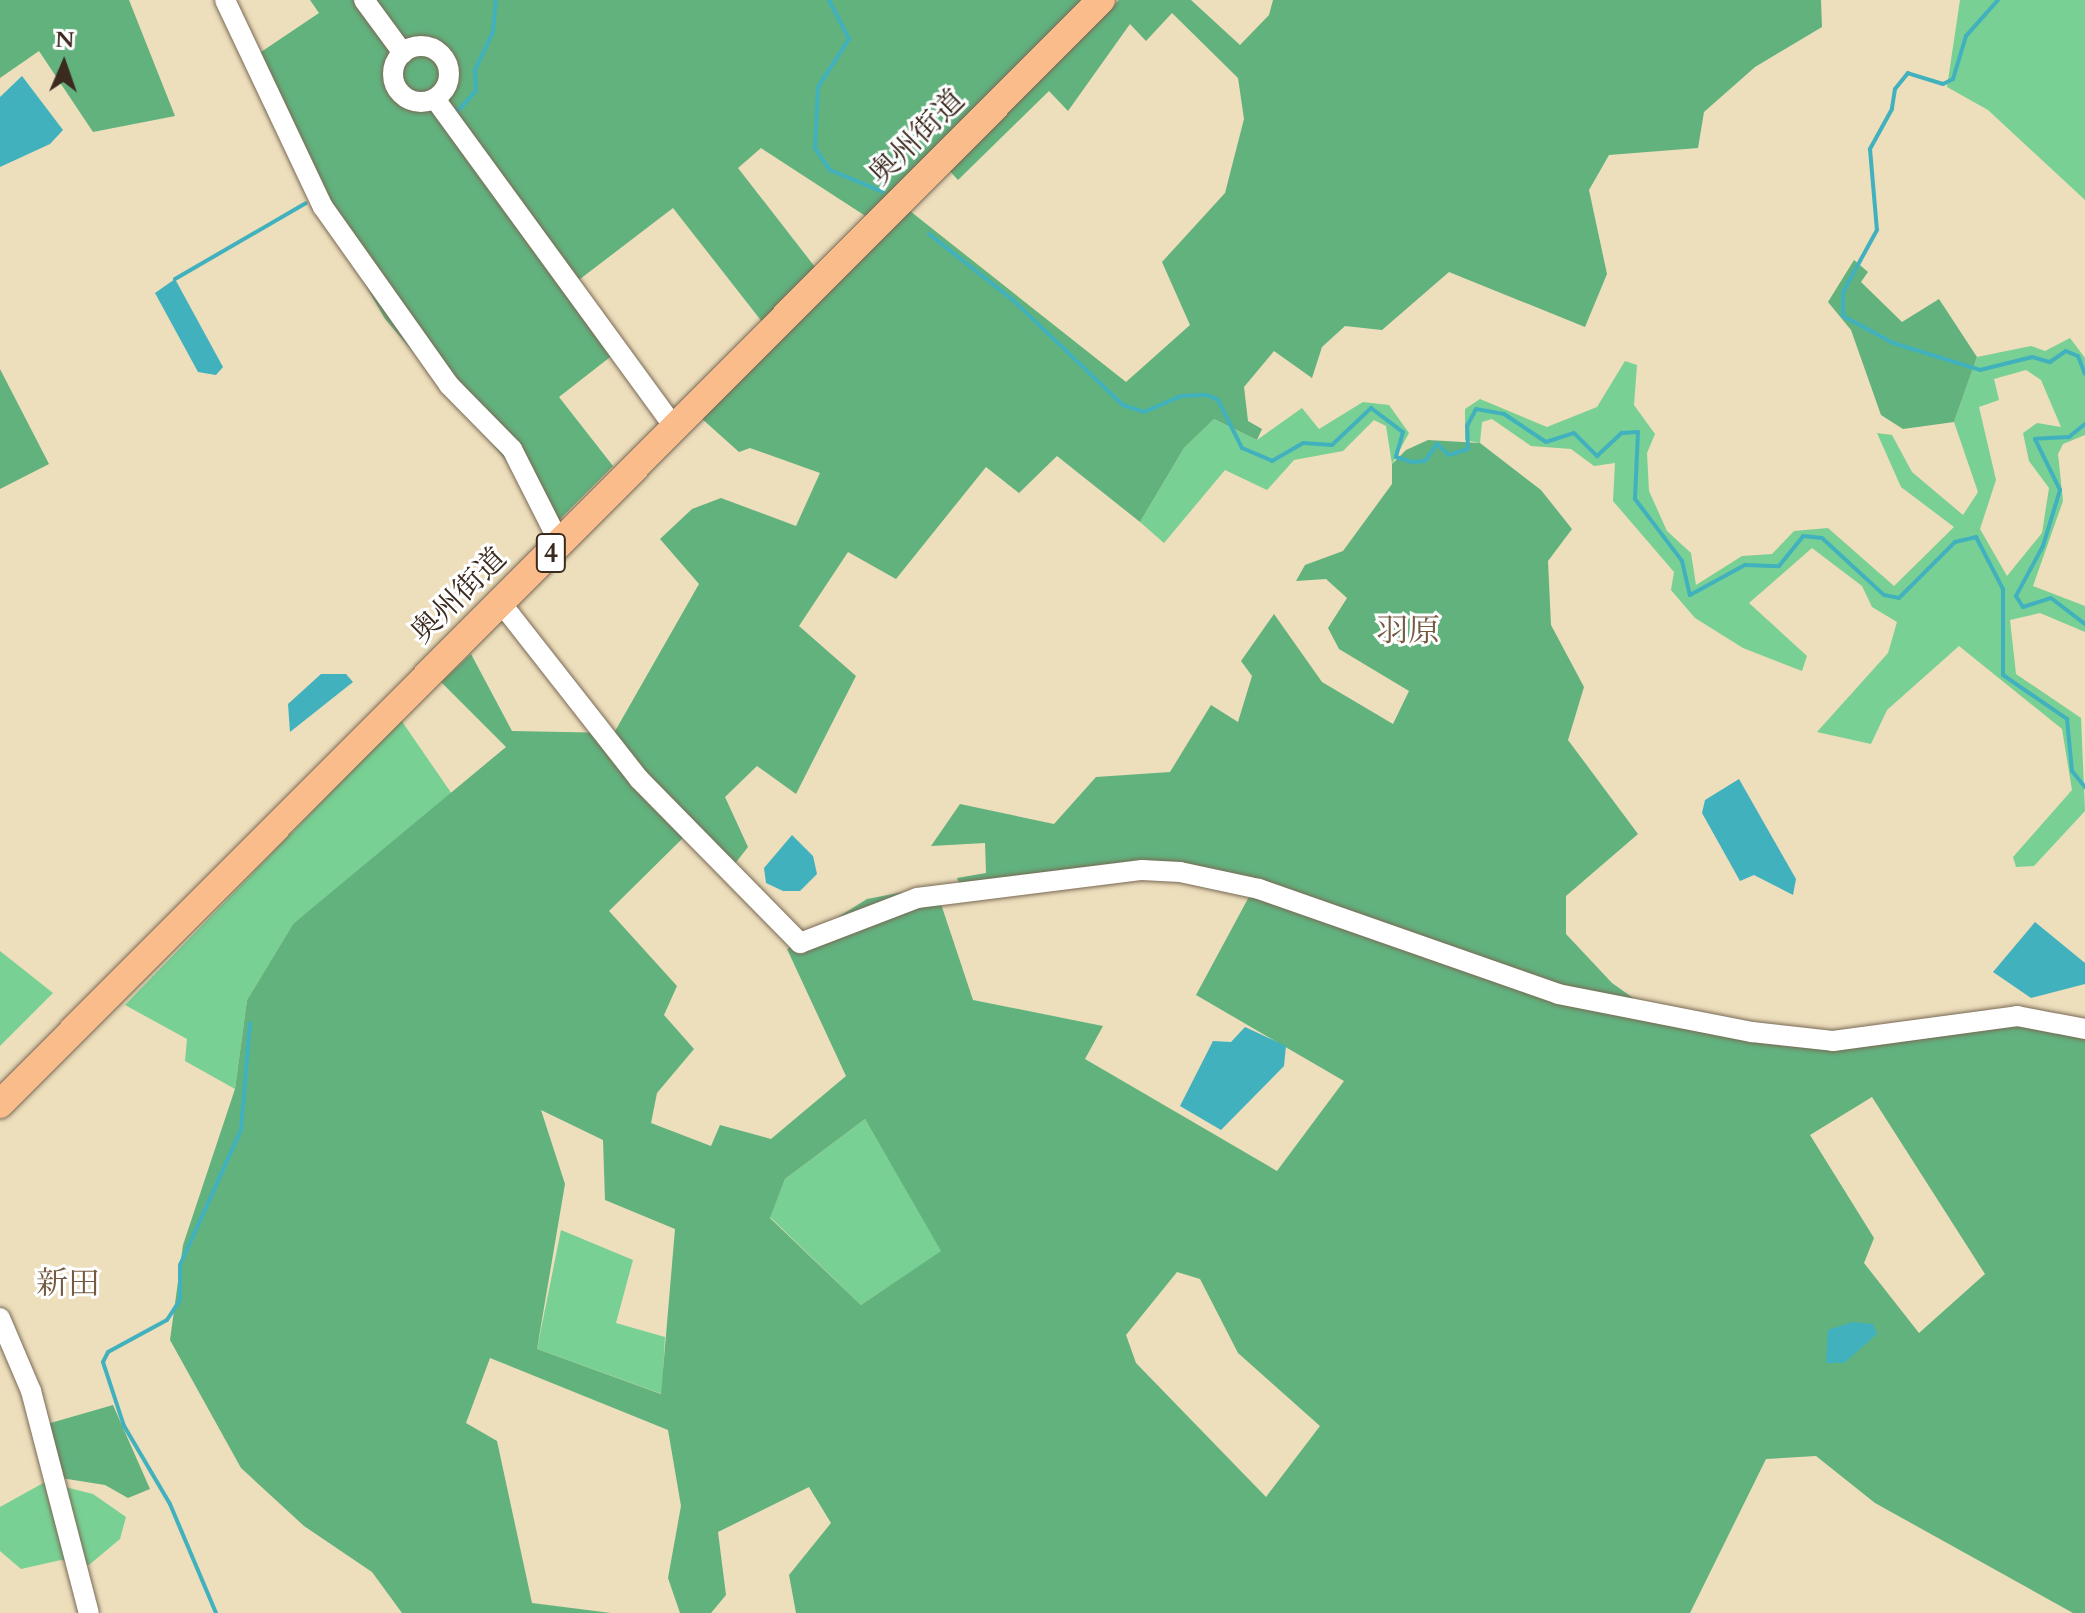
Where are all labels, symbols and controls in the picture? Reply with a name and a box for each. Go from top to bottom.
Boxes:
north arrow [24,24,104,104]
text: N [55,25,75,55]
street label: 奥州街道 [862,83,972,193]
road number: 4 [535,529,567,577]
street label: 奥州街道 [404,541,514,651]
district label: 羽原 [1376,612,1440,650]
district label: 新田 [36,1265,100,1303]

